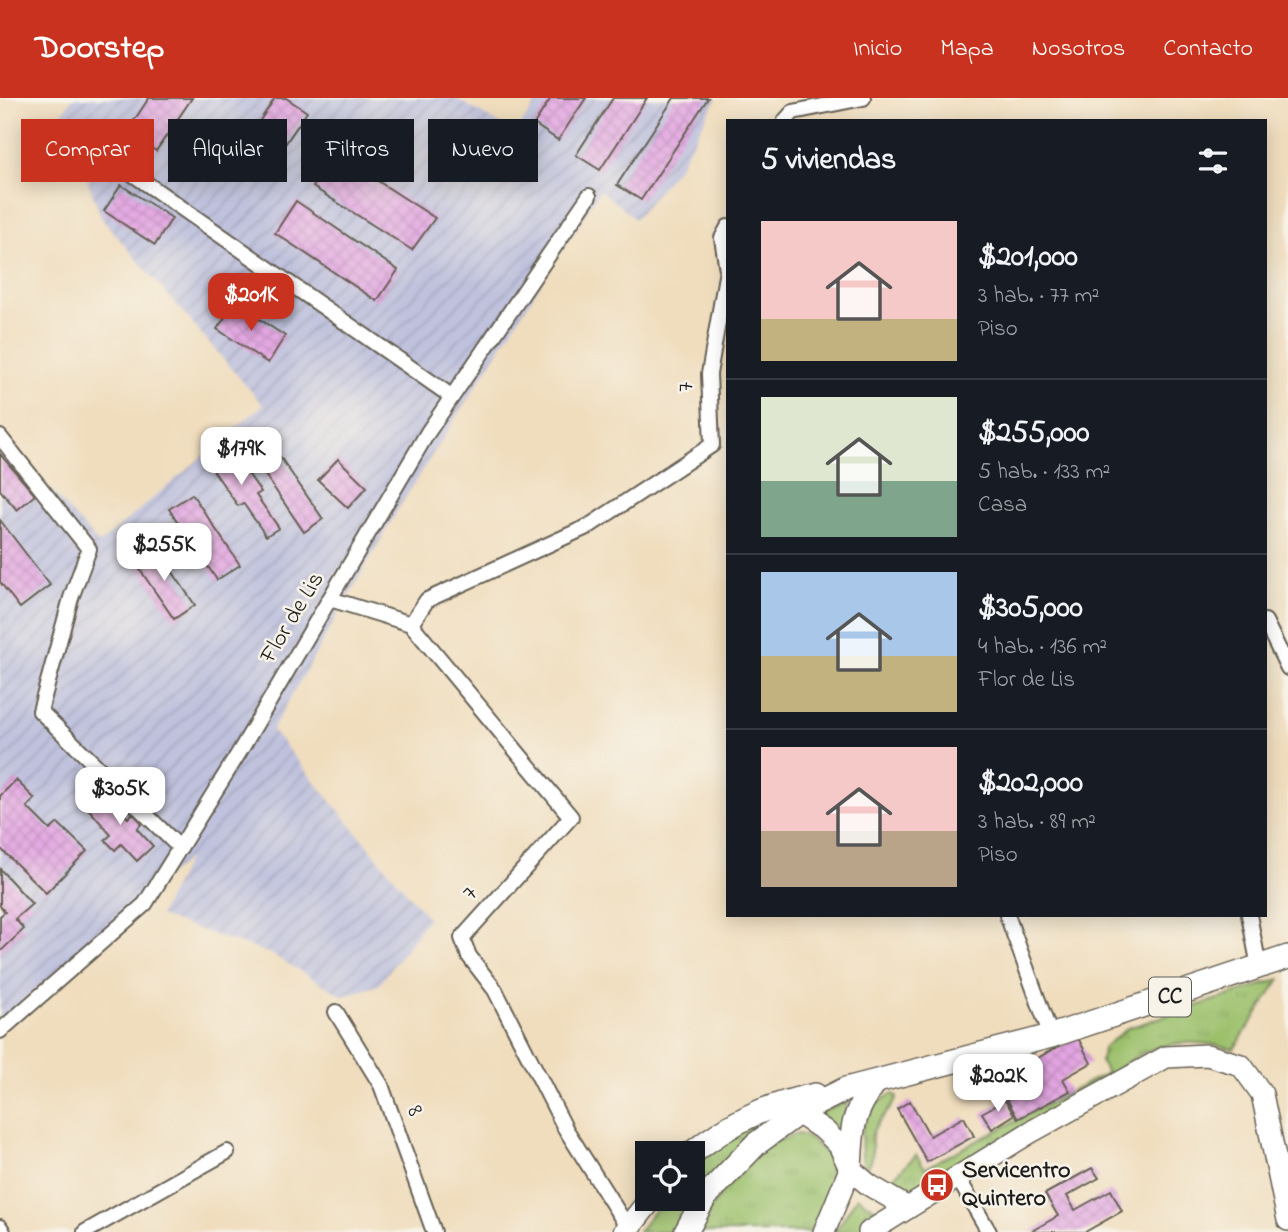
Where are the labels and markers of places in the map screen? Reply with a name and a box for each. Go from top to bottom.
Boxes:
pin: $201K [202,274,300,333]
pin: $179K [192,428,290,487]
pin: $255K [115,524,213,583]
pin: $305K [71,768,169,827]
pin: $202K [949,1054,1047,1114]
place label: Servicentro Quintero [962,1154,1070,1217]
bus stop icon: Servicentro Quintero [918,1166,956,1204]

